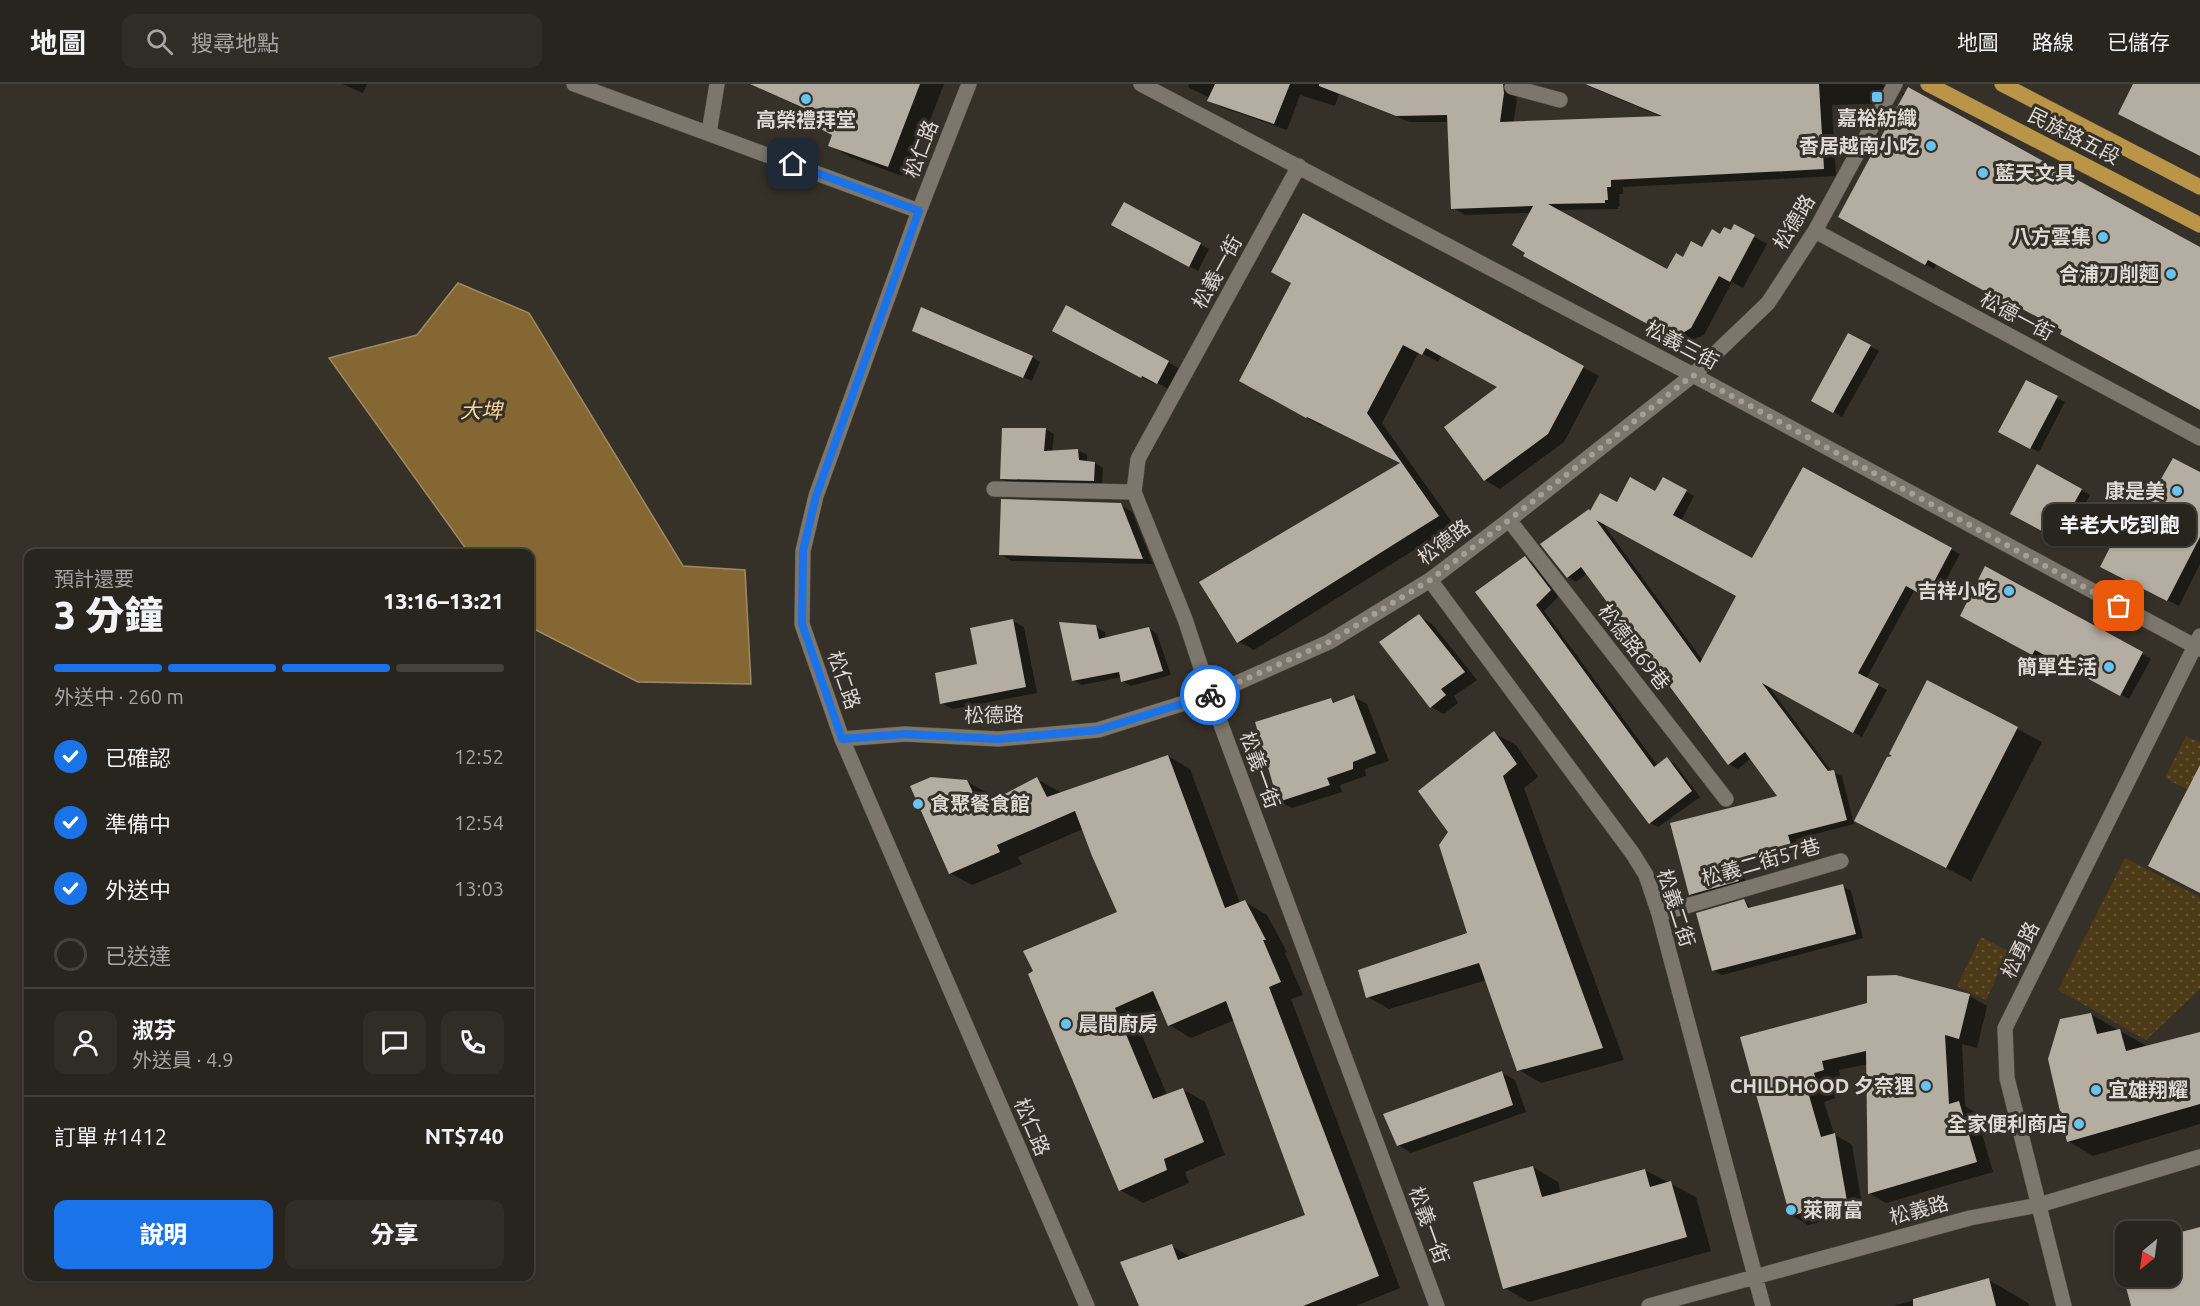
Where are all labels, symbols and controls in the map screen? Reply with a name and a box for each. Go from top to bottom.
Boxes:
search box [122,14,542,68]
icon: search [143,25,176,58]
text: 地圖 [30,27,86,58]
text: 搜尋地點 [191,30,279,55]
text: 地圖 [1957,30,1999,54]
text: 路線 [2032,30,2074,54]
text: 已儲存 [2107,30,2170,54]
marker: 嘉裕紡織 [1870,90,1884,104]
marker: 高榮禮拜堂 [799,92,813,106]
street label: 民族路五段 [2024,103,2124,169]
place label: 嘉裕紡織 [1837,106,1917,129]
place label: 高榮禮拜堂 [756,108,856,131]
street label: 松仁路 [899,117,942,181]
place label: 香居越南小吃 [1799,134,1920,157]
pin [767,138,818,189]
marker: 香居越南小吃 [1924,139,1938,153]
icon: home [776,147,809,180]
place label: 藍天文具 [1995,161,2075,184]
marker: 藍天文具 [1976,166,1990,180]
street label: 松德路 [1768,190,1819,253]
place label: 八方雲集 [2011,225,2091,248]
marker: 八方雲集 [2096,230,2110,244]
street label: 松義一街 [1187,231,1246,312]
place label: 合浦刀削麵 [2059,262,2159,285]
marker: 合浦刀削麵 [2164,267,2178,281]
street label: 松德一街 [1977,287,2058,344]
street label: 松義三街 [1642,316,1723,373]
water label: 大埤 [460,398,505,422]
place label: 康是美 [2105,479,2165,502]
marker: 康是美 [2170,484,2184,498]
callout: 羊老大吃到飽 [2042,504,2196,546]
text: 羊老大吃到飽 [2060,513,2180,536]
street label: 松德路 [1413,514,1475,569]
text: 預計還要 [54,567,134,590]
place label: 吉祥小吃 [1917,579,1998,602]
pin [2093,580,2144,631]
marker: 吉祥小吃 [2002,584,2016,598]
text: 13:16–13:21 [383,588,504,613]
icon: bag [2102,589,2135,622]
text: 3 分鐘 [54,593,163,636]
street label: 松德路69巷 [1594,599,1675,694]
street label: 松仁路 [824,648,865,712]
place label: 簡單生活 [2017,655,2097,678]
marker: 簡單生活 [2102,660,2116,674]
courier [1180,665,1240,725]
icon: bike [1194,679,1227,712]
text: 外送中 · 260 m [54,685,184,708]
street label: 松德路 [964,702,1024,727]
street label: 松義一街 [1236,728,1285,811]
icon: check [54,740,87,773]
text: 已確認 [105,745,171,770]
text: 12:52 [454,745,504,768]
place label: 食聚餐食館 [930,792,1030,815]
marker: 食聚餐食館 [911,797,925,811]
icon: check [54,806,87,839]
text: 準備中 [105,811,171,836]
text: 12:54 [454,811,504,834]
street label: 松義二街57巷 [1699,834,1823,889]
street label: 松義二街 [1653,866,1700,949]
icon: check [54,872,87,905]
text: 外送中 [105,877,171,902]
text: 13:03 [454,877,504,900]
street label: 松勇路 [1996,918,2043,982]
text: 已送達 [105,943,171,968]
button: person [54,1011,117,1074]
button: chat [363,1011,426,1074]
button: phone [441,1011,504,1074]
place label: 晨間廚房 [1078,1012,1158,1035]
text: 淑芬 [132,1017,176,1042]
marker: 晨間廚房 [1059,1017,1073,1031]
text: 外送員 · 4.9 [132,1048,234,1071]
place label: CHILDHOOD 夕奈狸 [1730,1074,1914,1097]
place label: 宜雄翔耀 [2108,1078,2188,1101]
marker: CHILDHOOD 夕奈狸 [1919,1079,1933,1093]
marker: 宜雄翔耀 [2089,1083,2103,1097]
street label: 松仁路 [1010,1095,1055,1159]
place label: 全家便利商店 [1947,1112,2067,1135]
marker: 全家便利商店 [2072,1117,2086,1131]
text: NT$740 [425,1123,504,1148]
text: 訂單 #1412 [54,1124,167,1149]
street label: 松義一街 [1405,1183,1454,1266]
street label: 松義路 [1887,1191,1951,1228]
place label: 萊爾富 [1803,1198,1863,1221]
button: 說明 [54,1200,273,1269]
button: 分享 [285,1200,504,1269]
marker: 萊爾富 [1784,1203,1798,1217]
north arrow [2115,1221,2181,1287]
map controls [2115,1221,2181,1287]

